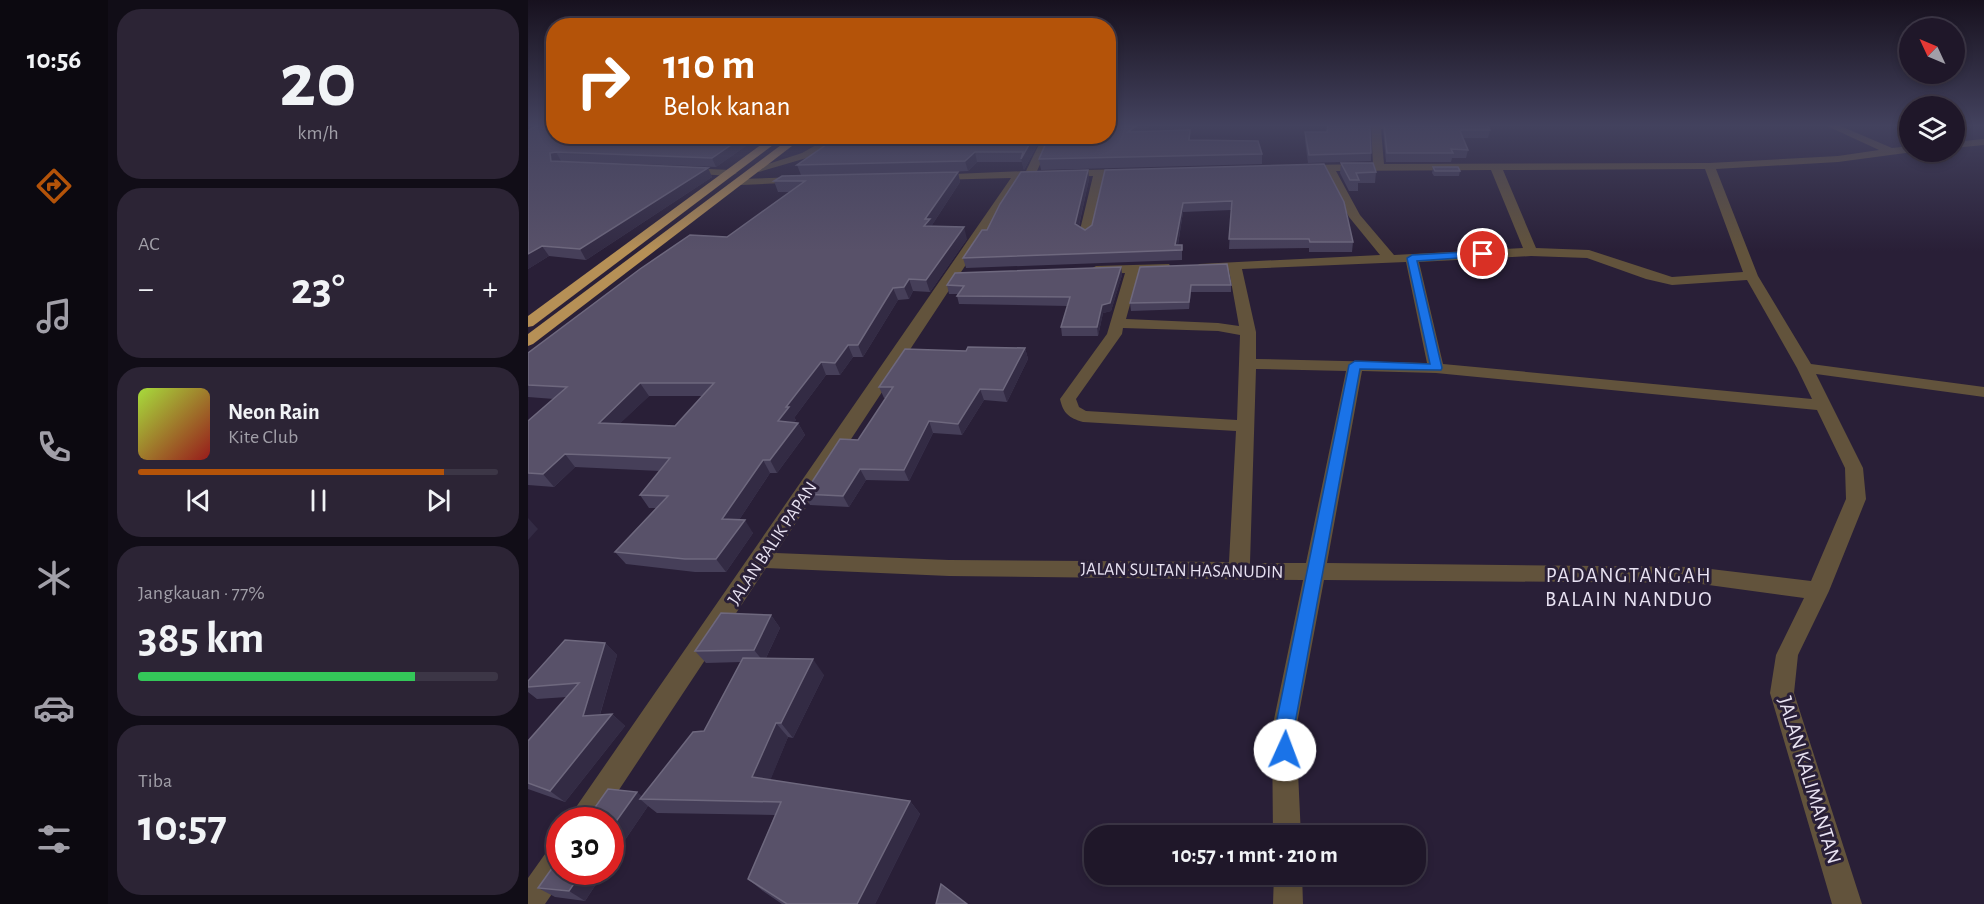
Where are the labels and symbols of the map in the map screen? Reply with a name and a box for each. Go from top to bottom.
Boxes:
north arrow [1899,18,1965,84]
pin [1457,228,1508,279]
street label: JALAN BALIK PAPAN [725,479,821,608]
street label: JALAN SULTAN HASANUDIN [1080,560,1284,582]
district label: PADANGTANGAH BALAIN NANDUO [1545,565,1713,610]
street label: JALAN KALIMANTAN [1774,694,1845,866]
position arrow [1253,718,1317,782]
speed limit sign: 30 [546,807,624,885]

